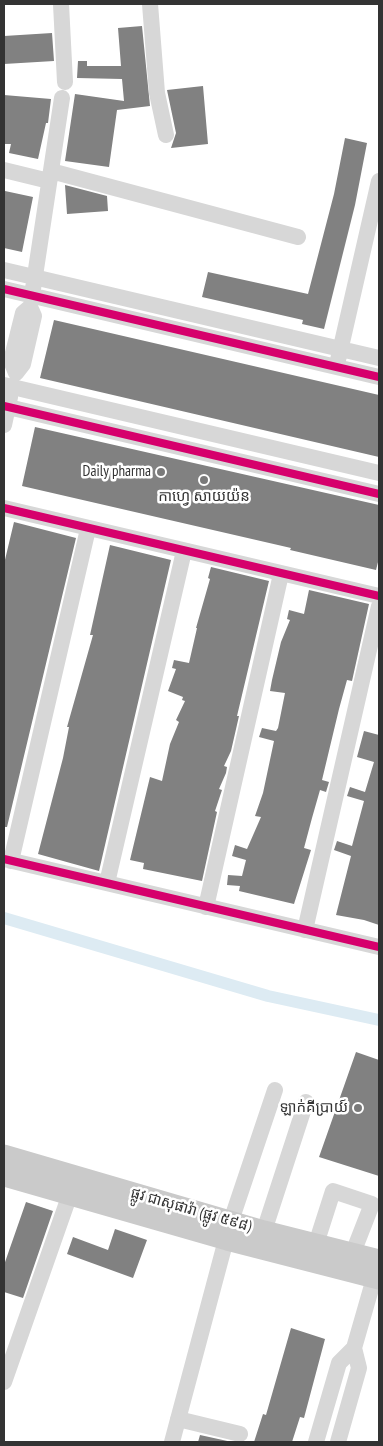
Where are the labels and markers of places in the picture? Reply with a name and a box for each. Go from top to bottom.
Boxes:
place label: Daily pharma [83,463,151,481]
marker: Daily pharma [155,466,167,478]
marker: កាហ្វេ សាយយ៉ន [198,474,210,486]
place label: កាហ្វេ សាយយ៉ន [158,488,250,506]
place label: ឡាក់គីប្រាយ៍ [279,1099,348,1117]
marker: ឡាក់គីប្រាយ៍ [352,1102,364,1114]

